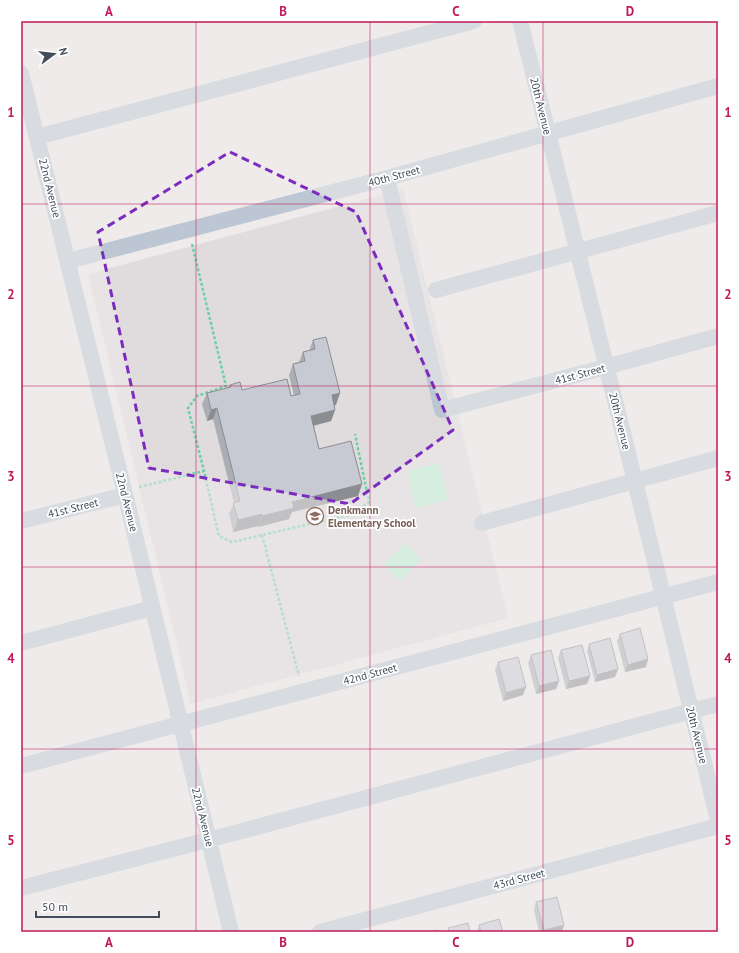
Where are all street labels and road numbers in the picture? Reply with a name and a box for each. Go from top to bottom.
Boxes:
street label: 20th Avenue [527,76,555,137]
street label: 22nd Avenue [36,157,64,220]
street label: 40th Street [367,162,422,190]
street label: 41st Street [553,361,607,387]
street label: 20th Avenue [606,391,634,452]
street label: 22nd Avenue [113,471,141,534]
street label: 41st Street [46,495,100,521]
street label: 42nd Street [342,660,399,688]
street label: 20th Avenue [683,705,711,766]
street label: 22nd Avenue [189,786,217,849]
street label: 43rd Street [492,865,547,893]

